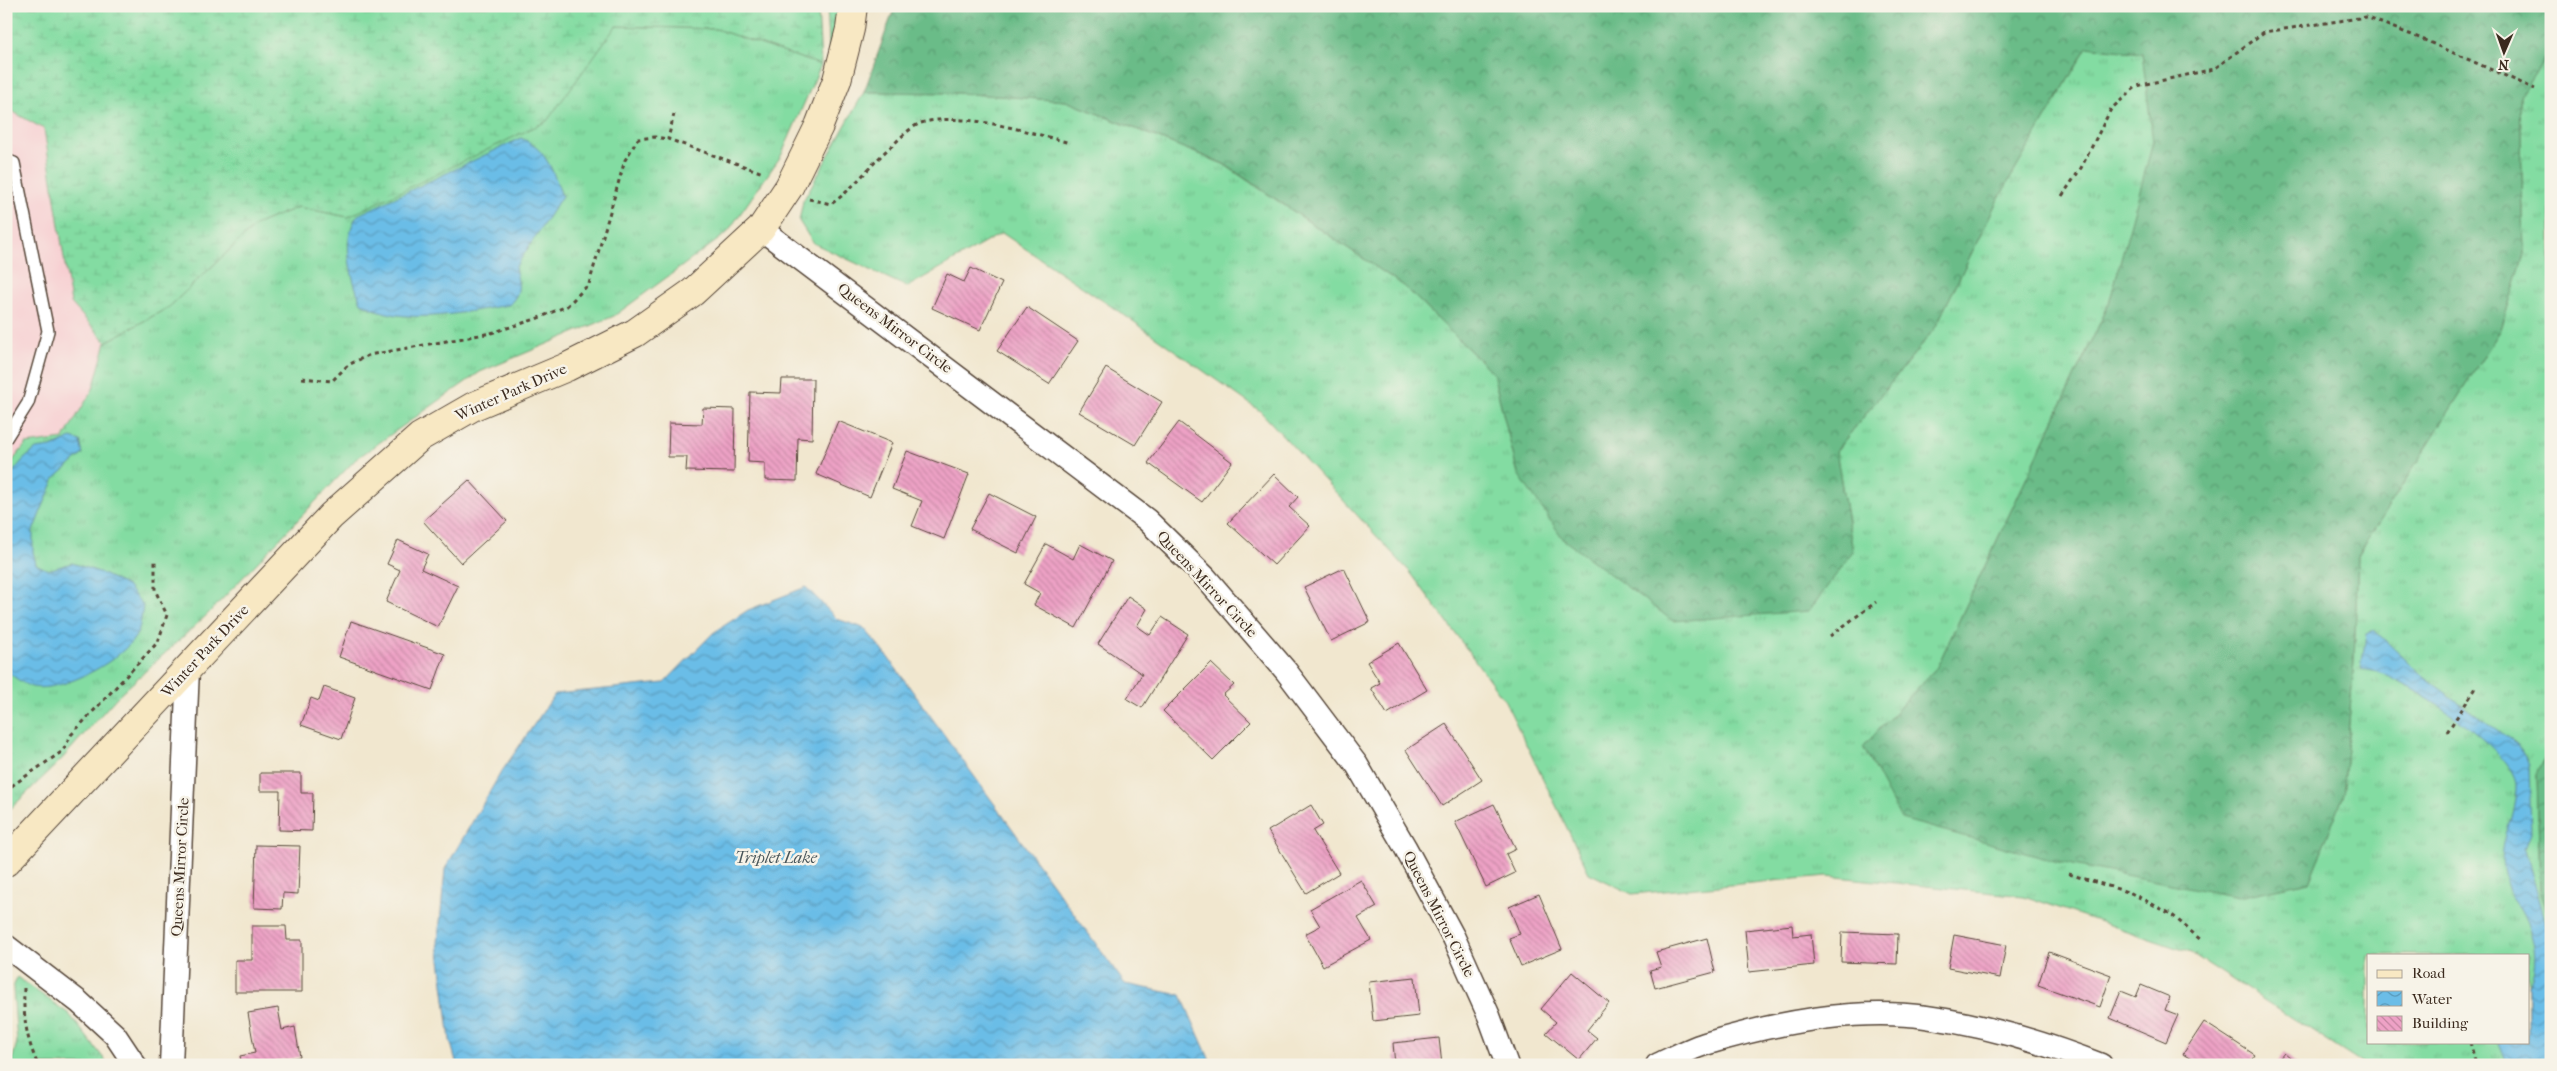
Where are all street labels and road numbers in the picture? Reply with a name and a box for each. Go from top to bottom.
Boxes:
street label: Queens Mirror Circle [834,279,956,377]
street label: Winter Park Drive [452,359,570,425]
street label: Queens Mirror Circle [1153,527,1261,641]
street label: Winter Park Drive [157,601,253,702]
street label: Queens Mirror Circle [167,797,193,937]
street label: Queens Mirror Circle [1399,848,1479,981]

